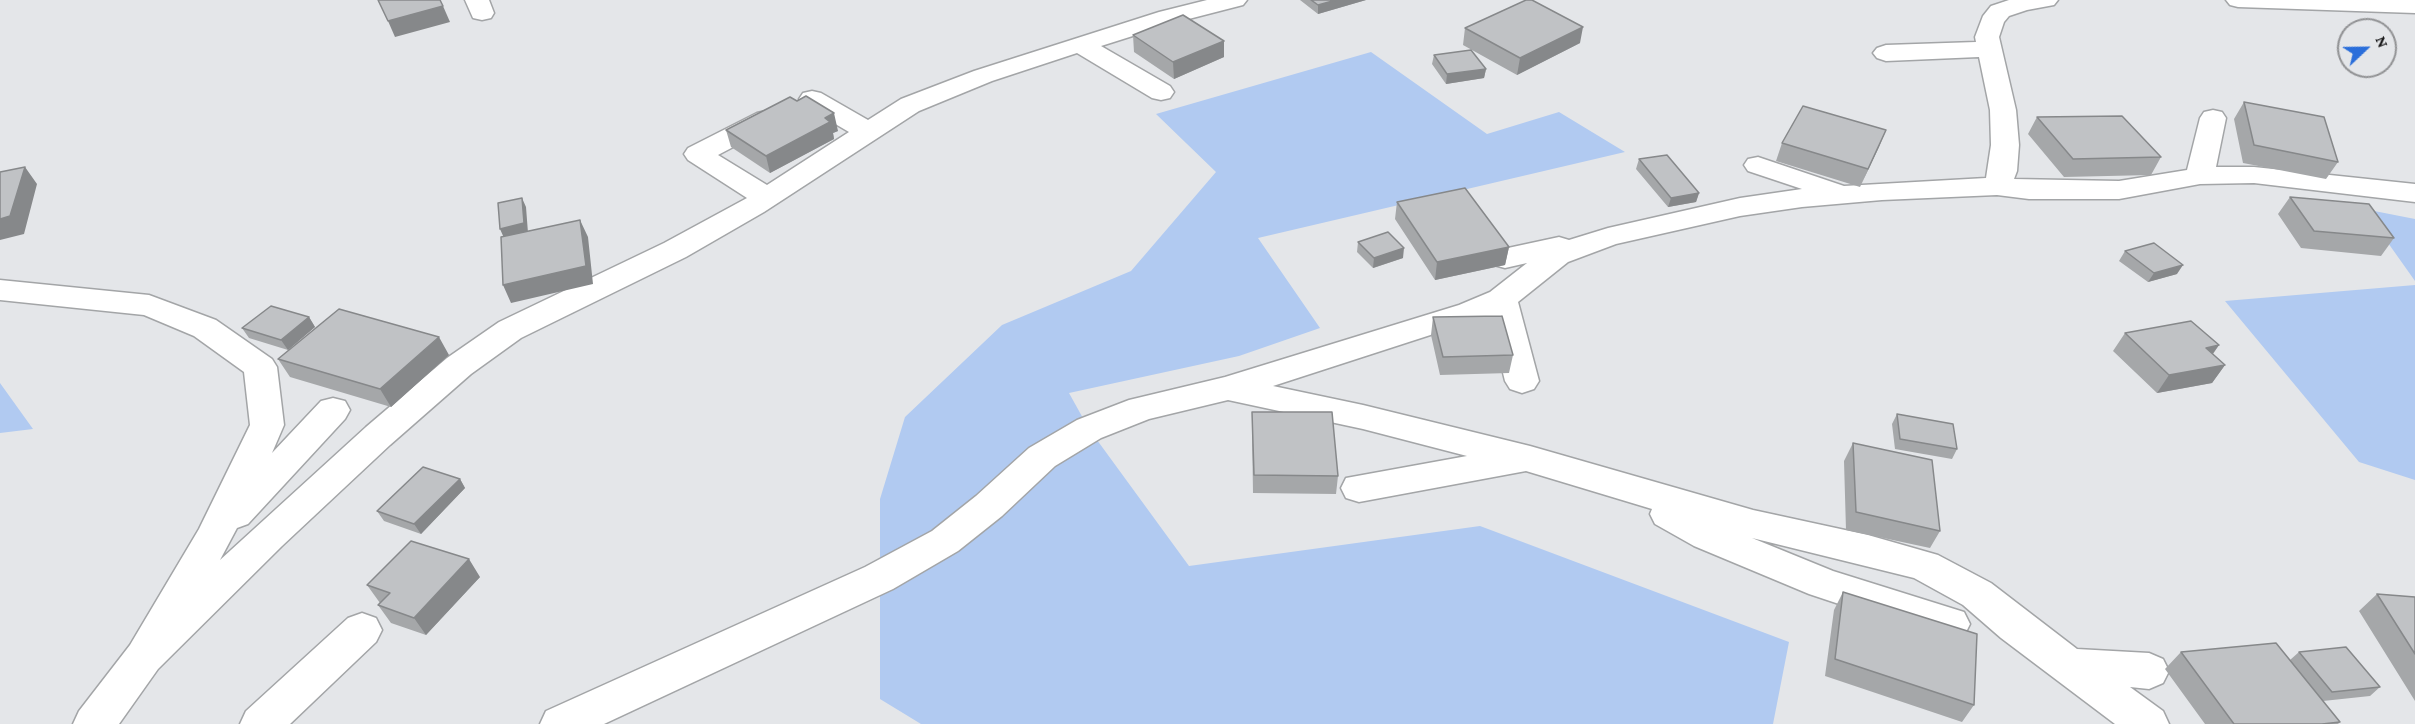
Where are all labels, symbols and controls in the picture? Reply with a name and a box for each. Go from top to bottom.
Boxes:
north arrow [2337,18,2397,78]
text: N [2372,34,2392,50]

